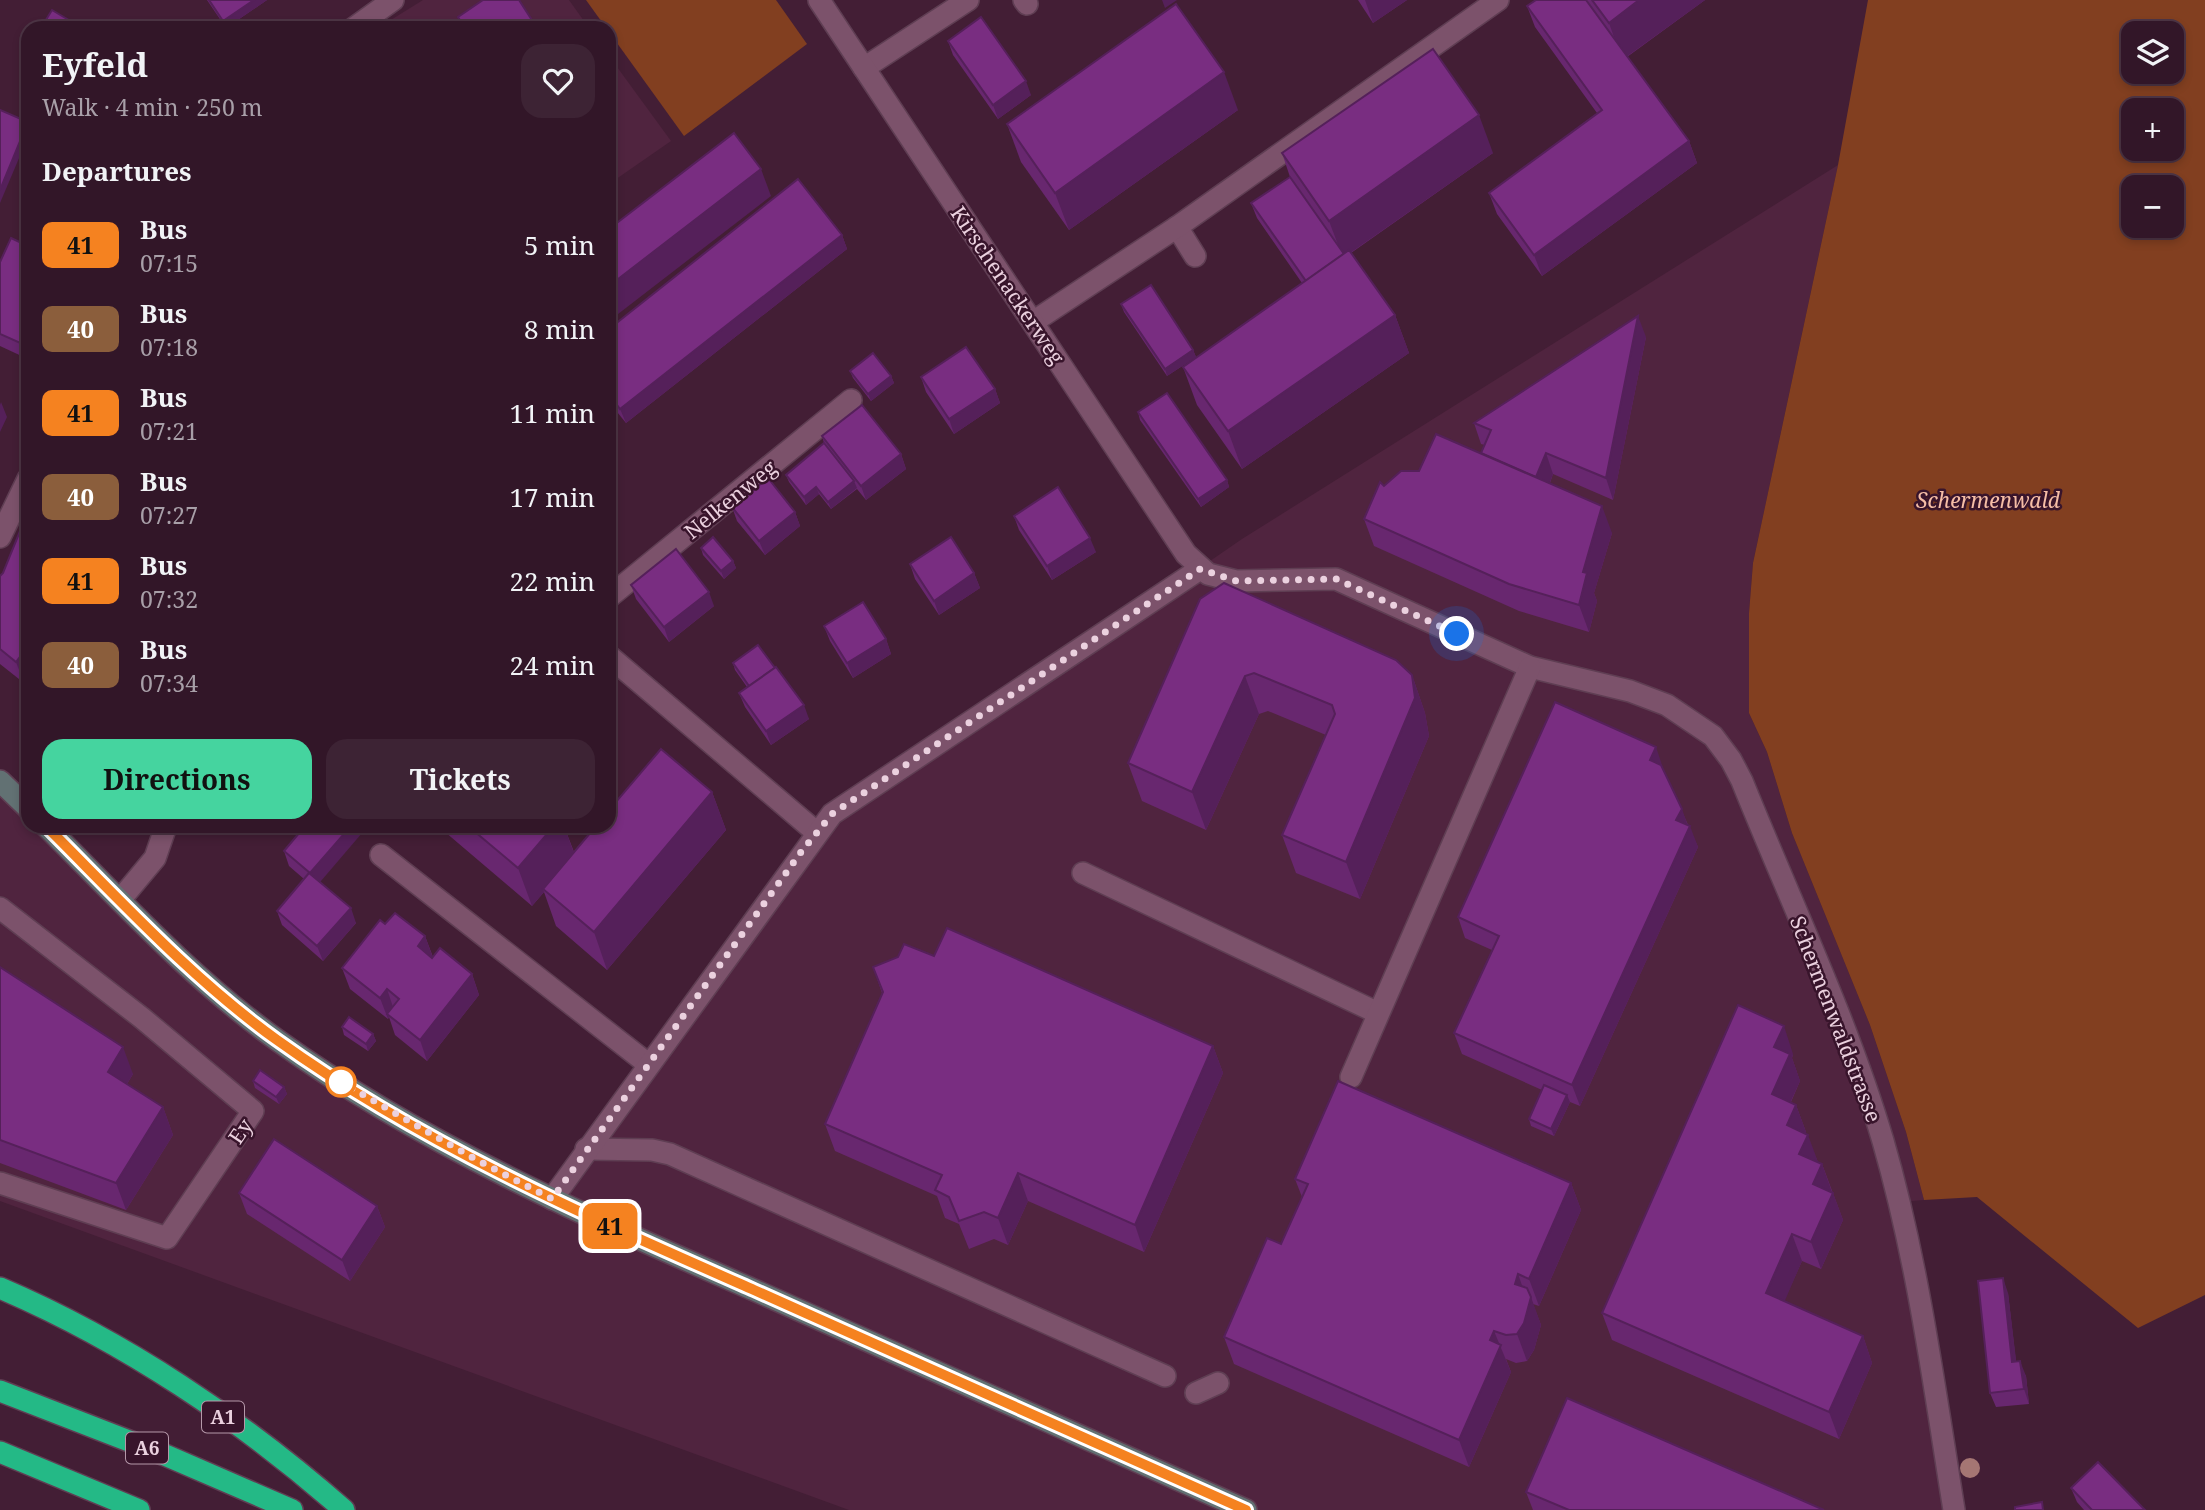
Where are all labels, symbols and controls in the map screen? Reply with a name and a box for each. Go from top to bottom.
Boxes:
map controls [2121,21,2184,238]
button: layers [2121,21,2184,84]
text: Eyfeld [42,42,148,87]
button: heart [521,44,595,118]
text: Walk · 4 min · 250 m [42,91,262,123]
button: + [2121,98,2184,161]
text: Departures [42,153,192,189]
button: − [2121,175,2184,238]
street label: Kirschenackerweg [945,200,1072,370]
text: Bus [140,211,187,247]
text: 5 min [524,227,595,263]
text: 41 [67,228,94,261]
text: 07:15 [140,247,198,279]
text: Bus [140,295,187,331]
text: 8 min [524,311,595,347]
text: 40 [67,312,94,345]
text: 07:18 [140,331,198,363]
text: Bus [140,379,187,415]
text: 11 min [510,395,595,431]
text: 41 [67,396,94,429]
text: 07:21 [140,415,198,447]
street label: Nelkenweg [678,453,783,545]
text: Bus [140,463,187,499]
text: 17 min [510,479,595,515]
text: 40 [67,480,94,513]
park label: Schermenwald [1916,486,2061,514]
text: 07:27 [140,499,198,531]
text: Bus [140,547,187,583]
text: 22 min [510,563,595,599]
text: 41 [67,564,94,597]
text: 07:32 [140,583,198,615]
your location [1439,616,1474,651]
text: Bus [140,631,187,667]
text: 24 min [510,647,595,683]
text: 40 [67,648,94,681]
text: 07:34 [140,667,198,699]
button: Directions [42,739,312,819]
button: Tickets [326,739,595,819]
street label: Schermenwaldstrasse [1784,912,1888,1126]
unlabelled marker [326,1067,356,1097]
street label: Ey [221,1113,259,1149]
line badge: 41 [578,1203,642,1249]
text: 41 [596,1209,624,1242]
road number: A1 [202,1401,244,1432]
road number: A6 [126,1432,168,1464]

